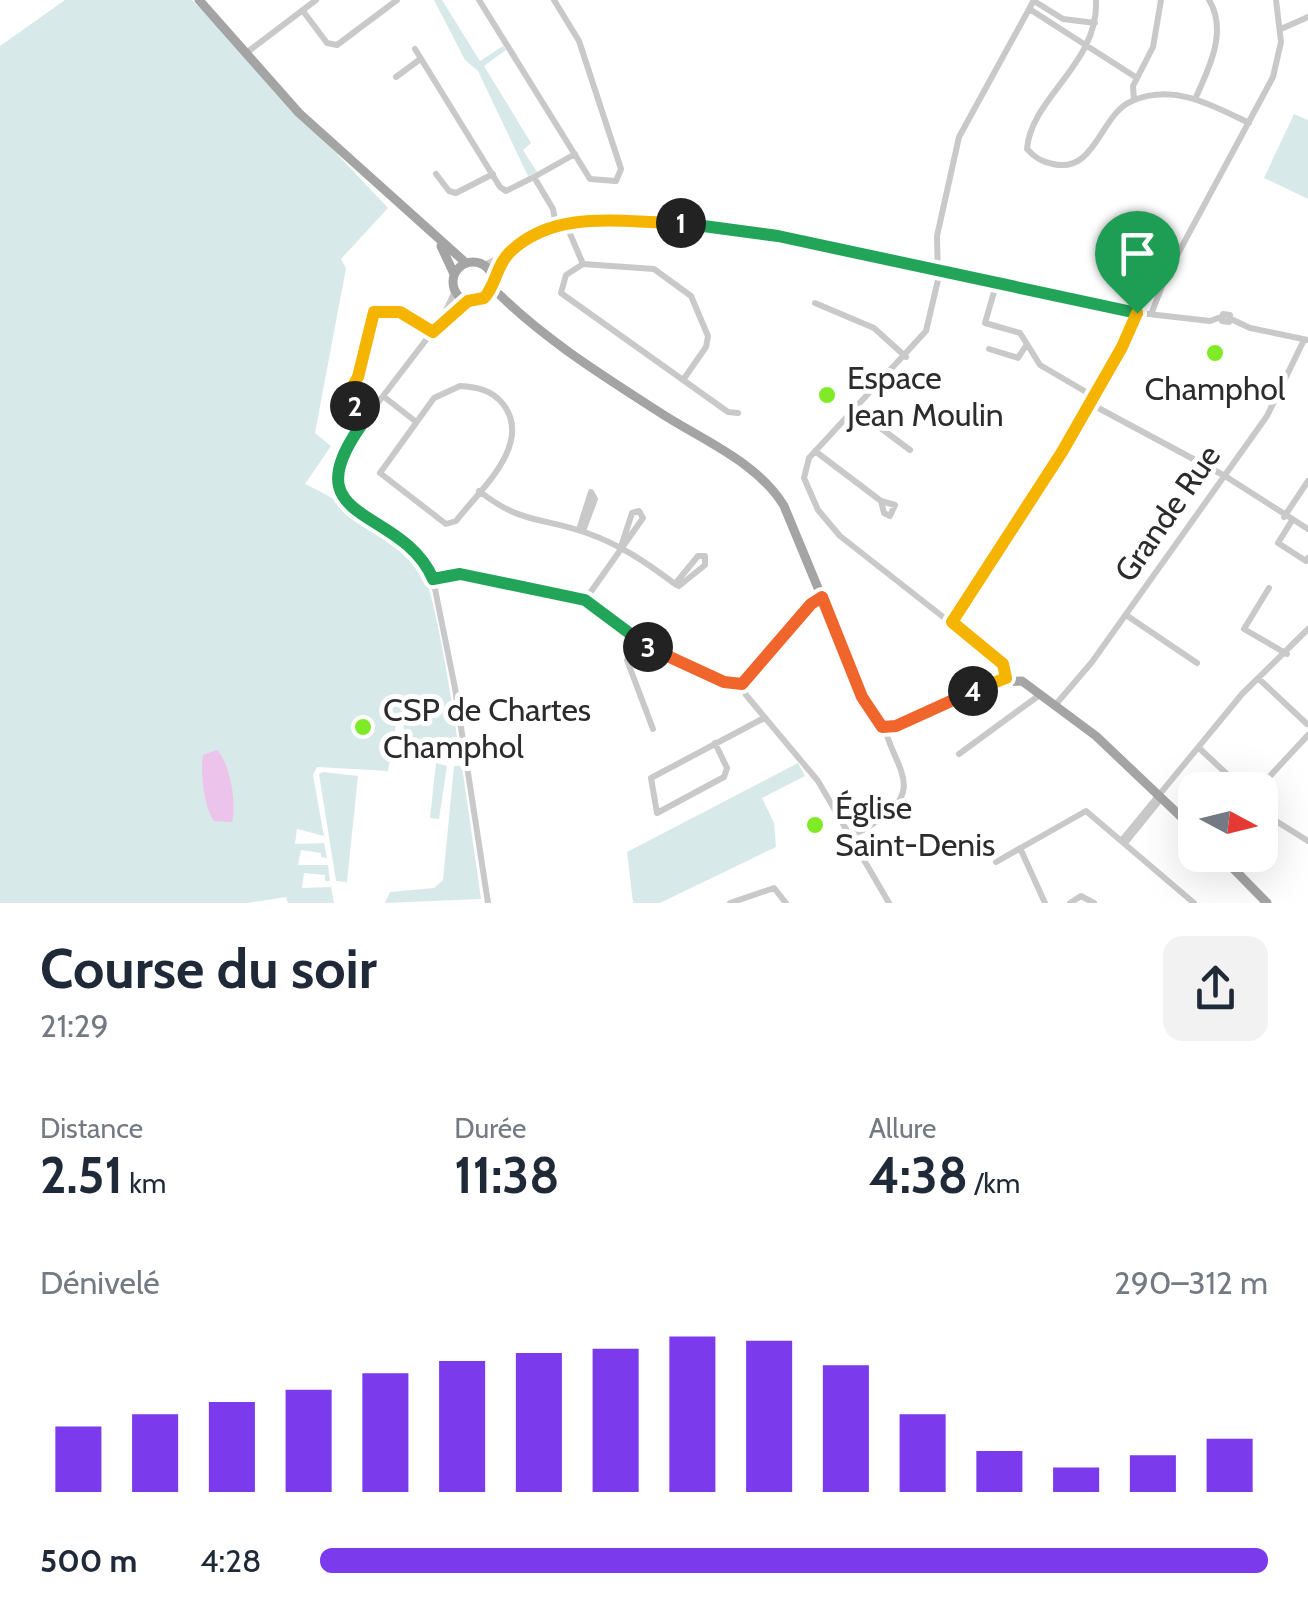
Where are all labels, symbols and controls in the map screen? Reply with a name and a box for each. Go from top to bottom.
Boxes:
pin: 1 [656,198,706,248]
text: 1 [676,206,686,240]
pin [1095,211,1180,314]
icon: arrive [1110,226,1165,281]
marker: Champhol [1204,342,1226,364]
place label: Espace Jean Moulin [846,358,1004,434]
place label: Champhol [1145,369,1286,408]
pin: 2 [330,381,380,431]
marker: Espace Jean Moulin [816,384,838,406]
text: 2 [348,389,362,423]
street label: Grande Rue [1106,437,1228,589]
pin: 3 [623,622,673,672]
text: 3 [640,630,656,664]
pin: 4 [948,666,998,716]
text: 4 [964,674,982,708]
place label: CSP de Chartes Champhol [383,690,591,766]
marker: CSP de Chartes Champhol [352,716,374,738]
north arrow [1178,772,1278,872]
map controls [1178,772,1278,872]
place label: Église Saint-Denis [835,788,995,864]
marker: Église Saint-Denis [804,814,826,836]
text: Course du soir [40,935,377,1002]
button: share [1163,936,1268,1041]
text: 21:29 [40,1006,109,1045]
text: Distance [40,1111,143,1145]
text: Durée [454,1111,526,1145]
text: Allure [869,1111,936,1145]
text: 2.51 [40,1145,123,1206]
text: 11:38 [454,1145,559,1206]
text: 4:38 [869,1145,968,1206]
text: km [123,1166,166,1200]
text: /km [968,1166,1020,1200]
text: Dénivelé [40,1263,160,1302]
text: 290–312 m [1114,1263,1268,1302]
text: 500 m [40,1541,137,1580]
text: 4:28 [200,1541,261,1580]

